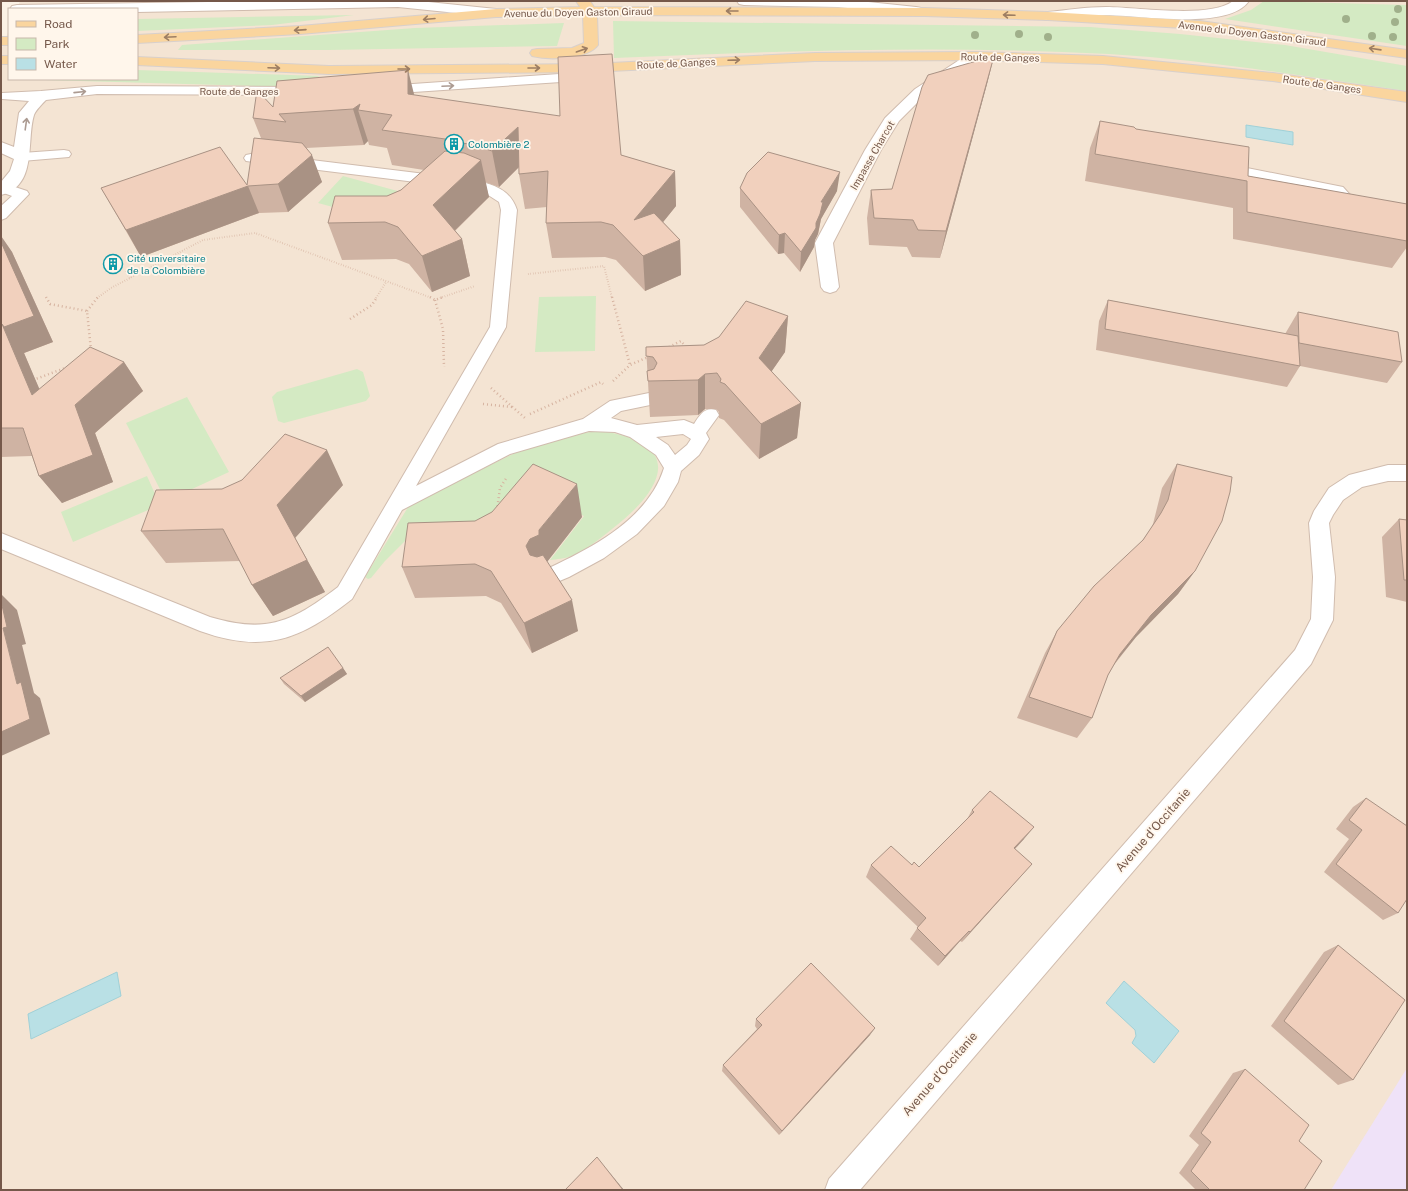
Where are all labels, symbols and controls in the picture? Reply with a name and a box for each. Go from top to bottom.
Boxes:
street label: Avenue du Doyen Gaston Giraud [504,5,652,19]
one-way arrow [726,7,739,15]
legend [8,8,138,80]
one-way arrow [1003,11,1016,18]
one-way arrow [423,15,436,23]
text: Road [44,17,72,31]
street label: Avenue du Doyen Gaston Giraud [1177,18,1327,48]
one-way arrow [294,26,307,33]
one-way arrow [164,34,177,41]
text: Park [44,37,70,51]
one-way arrow [1368,45,1381,53]
one-way arrow [576,46,588,53]
street label: Route de Ganges [960,50,1040,64]
street label: Route de Ganges [636,55,716,71]
text: Water [44,57,78,71]
one-way arrow [727,57,740,64]
one-way arrow [267,64,280,71]
one-way arrow [527,64,540,72]
one-way arrow [397,65,410,73]
street label: Route de Ganges [1282,73,1362,95]
one-way arrow [441,83,454,90]
street label: Route de Ganges [199,85,279,97]
one-way arrow [73,88,86,96]
one-way arrow [22,118,30,131]
street label: Impasse Charcot [847,118,897,192]
building icon: Colombière 2 [443,133,465,155]
place label: Colombière 2 [468,138,530,150]
place label: Cité universitaire de la Colombière [127,252,206,276]
building icon: Cité universitaire de la Colombière [102,253,124,275]
street label: Avenue d'Occitanie [1113,785,1193,875]
street label: Avenue d'Occitanie [900,1029,980,1119]

